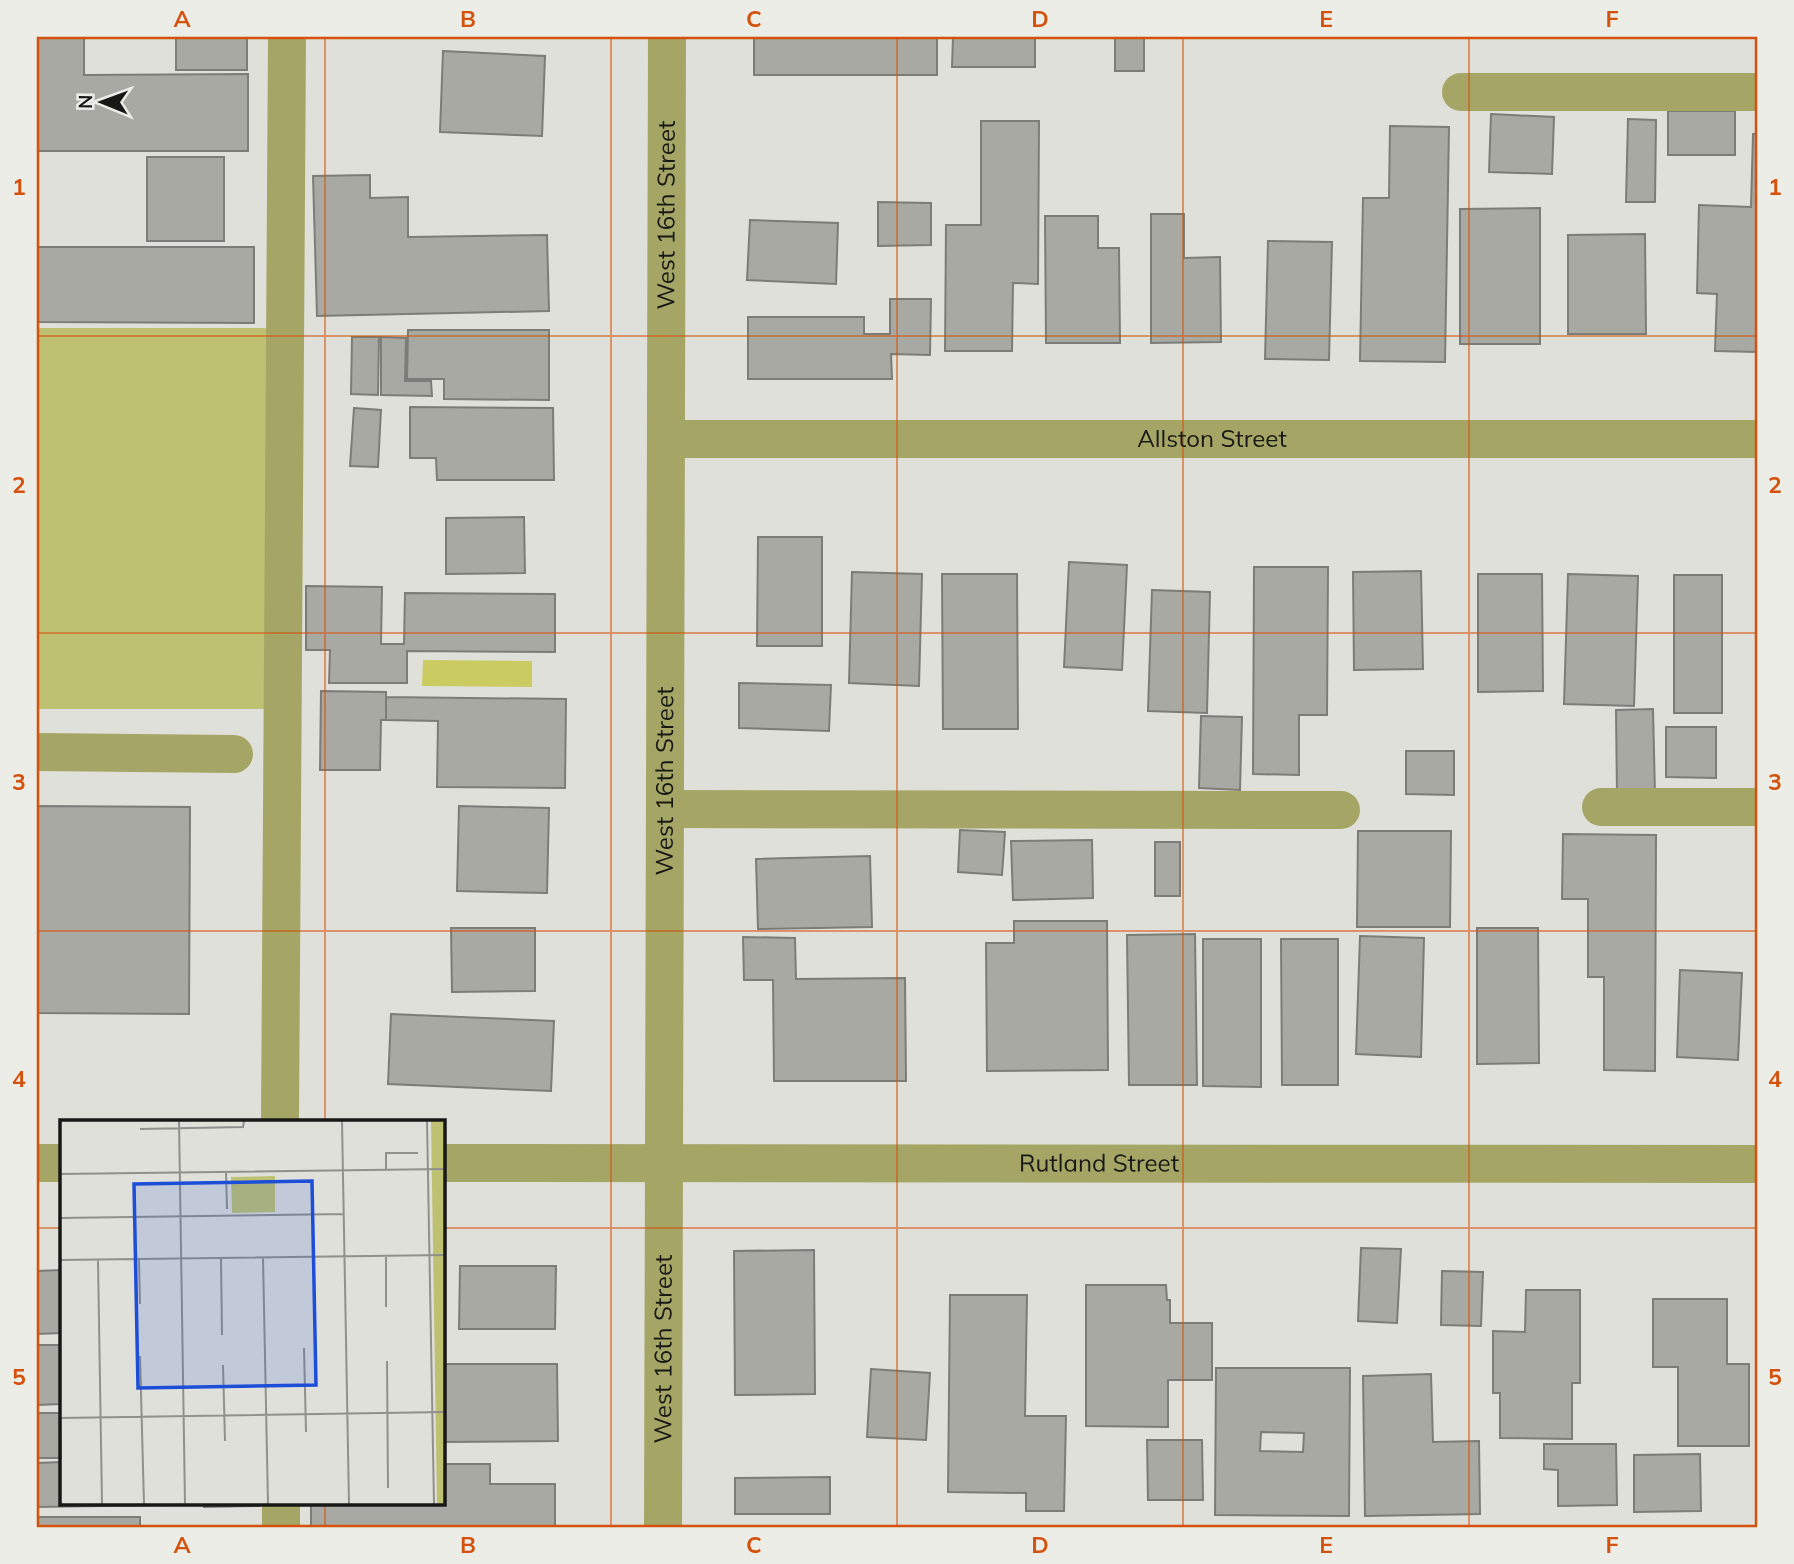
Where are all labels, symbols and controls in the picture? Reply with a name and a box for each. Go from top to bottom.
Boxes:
text: A [173,4,191,33]
text: B [460,4,476,33]
text: C [746,4,762,33]
text: D [1031,4,1049,33]
text: E [1319,4,1333,33]
text: F [1605,4,1619,33]
north arrow [66,66,136,136]
text: N [73,94,97,109]
street label: West 16th Street [650,121,681,309]
text: 1 [12,172,26,201]
text: 1 [1768,172,1782,201]
street label: Allston Street [1137,423,1287,453]
text: 2 [12,470,26,499]
text: 2 [1768,470,1782,499]
street label: West 16th Street [649,687,679,875]
text: 3 [12,767,26,796]
text: 3 [1768,767,1782,796]
text: 4 [12,1064,26,1093]
text: 4 [1768,1064,1782,1093]
inset map [60,1120,444,1504]
street label: Rutland Street [1019,1147,1179,1178]
street label: West 16th Street [647,1255,678,1443]
text: 5 [12,1362,26,1391]
text: 5 [1768,1362,1782,1391]
text: A [173,1530,191,1559]
text: B [460,1530,476,1559]
text: C [746,1530,762,1559]
text: D [1031,1530,1049,1559]
text: E [1319,1530,1333,1559]
text: F [1605,1530,1619,1559]

